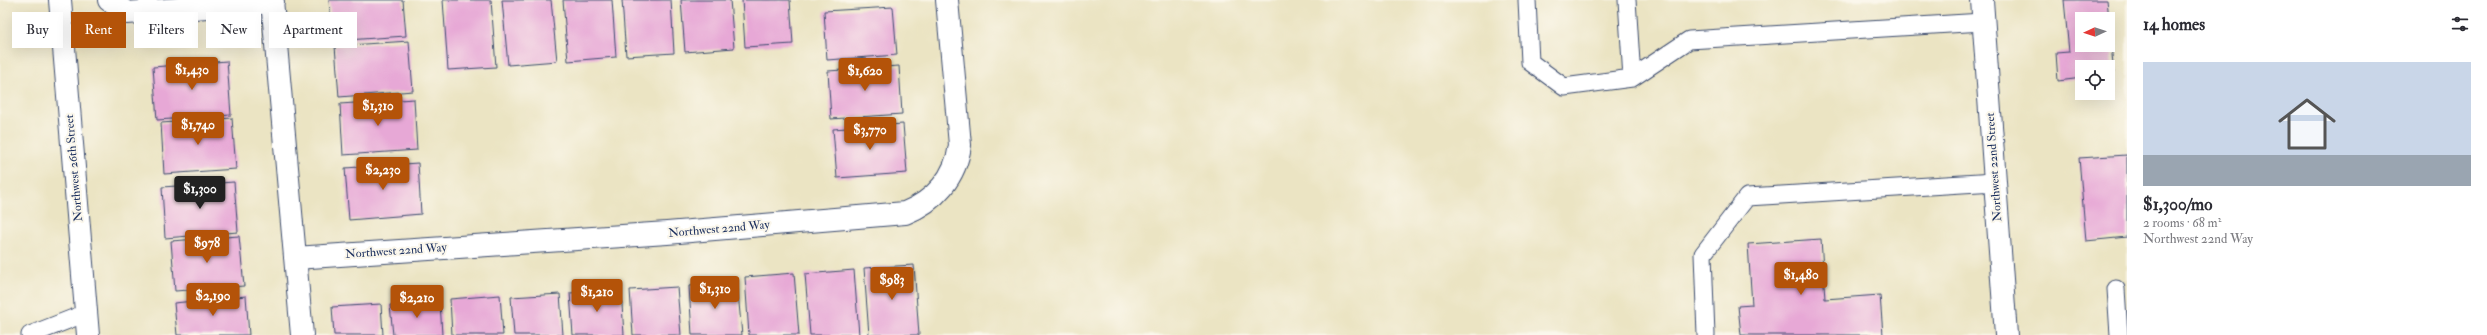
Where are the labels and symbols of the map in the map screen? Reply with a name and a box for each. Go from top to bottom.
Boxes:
north arrow [2075,12,2115,52]
pin: $1,430 [159,57,225,91]
pin: $1,620 [832,58,898,92]
pin: $1,310 [345,93,411,127]
pin: $1,740 [165,112,231,146]
street label: Northwest 22nd Street [1983,112,2005,222]
street label: Northwest 26th Street [62,114,86,222]
pin: $3,770 [837,117,903,151]
pin: $2,230 [350,157,416,191]
pin: $1,300 [167,176,233,210]
street label: Northwest 22nd Way [668,217,771,241]
pin: $978 [183,230,231,264]
street label: Northwest 22nd Way [345,240,448,262]
pin: $1,480 [1768,262,1834,296]
pin: $983 [868,267,916,301]
pin: $1,310 [682,276,748,310]
pin: $1,210 [564,279,630,313]
pin: $2,190 [180,283,246,317]
pin: $2,210 [384,285,450,319]

